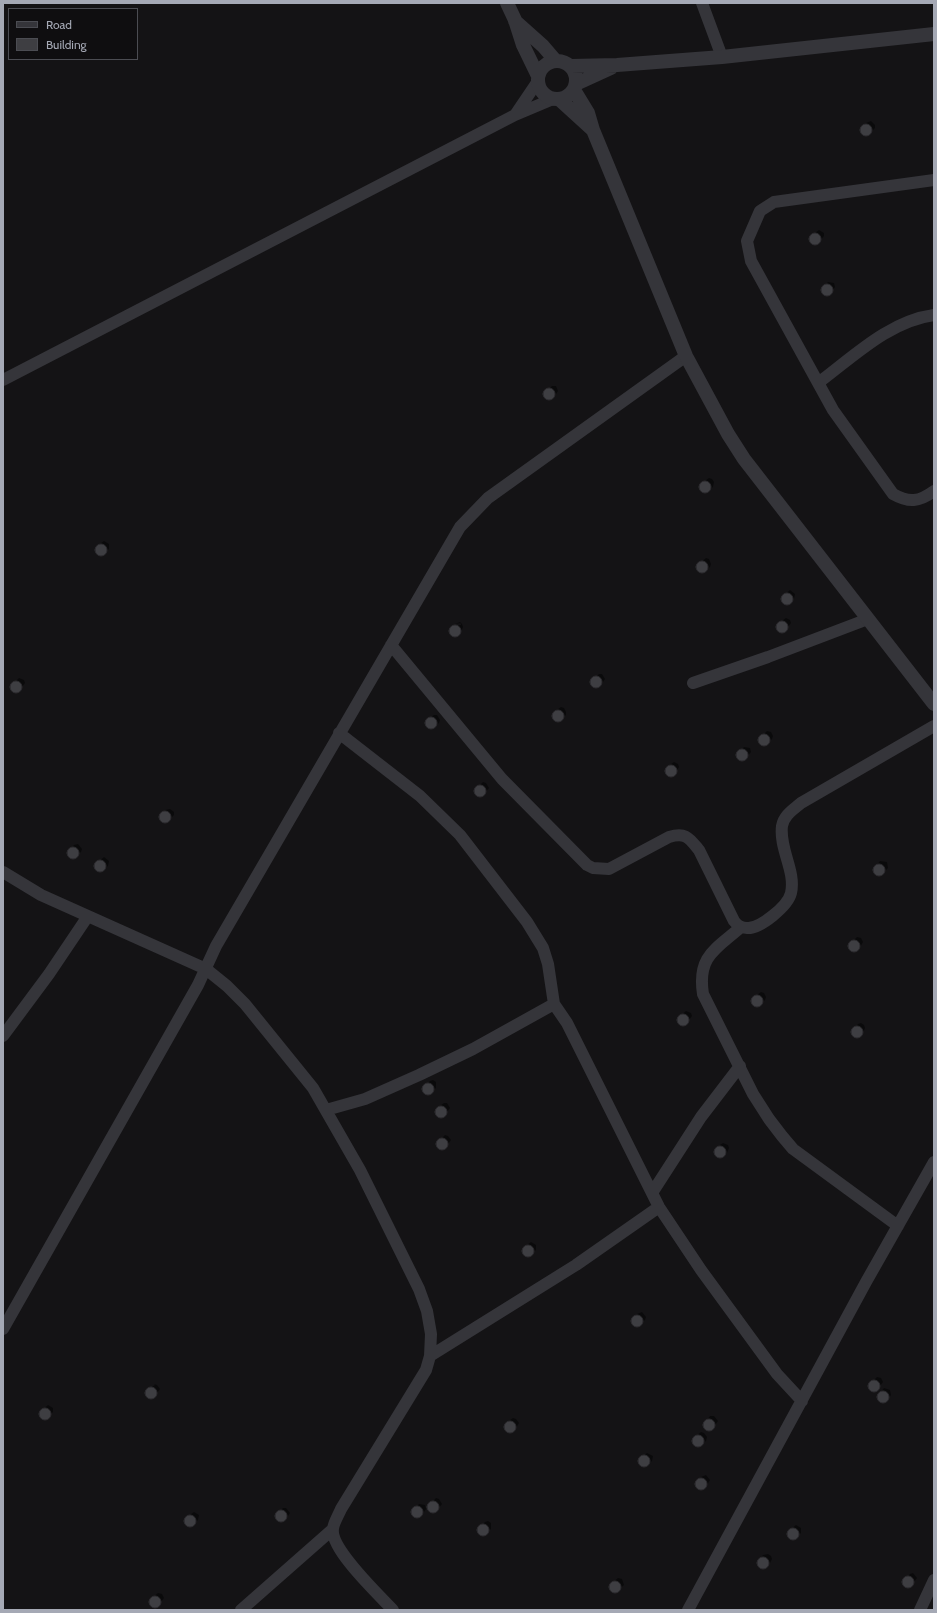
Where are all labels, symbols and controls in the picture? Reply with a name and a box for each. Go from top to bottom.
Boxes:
legend [8,8,138,60]
text: Road [46,17,72,32]
text: Building [46,37,87,52]

